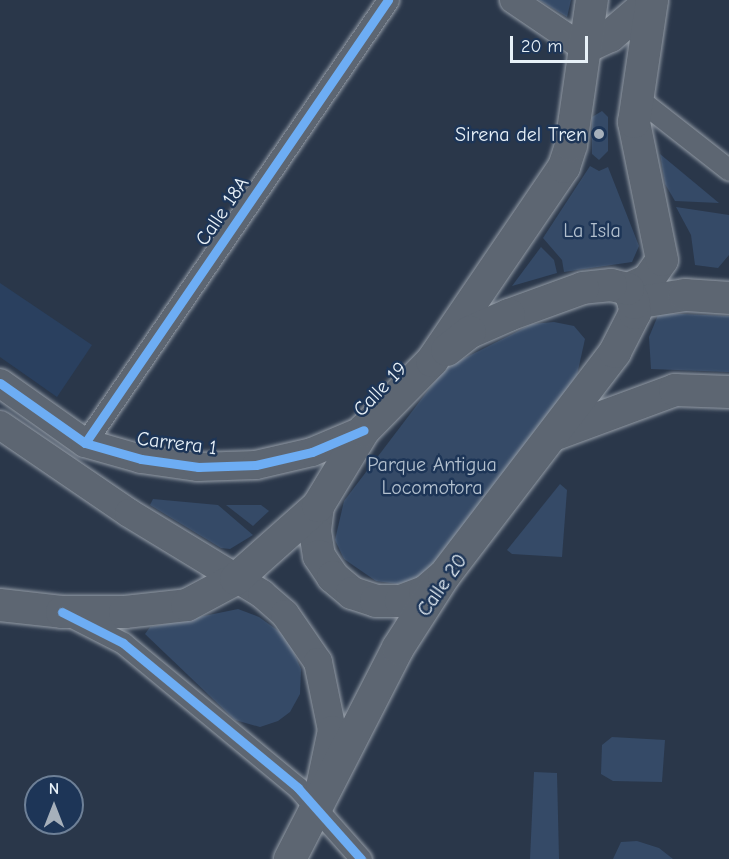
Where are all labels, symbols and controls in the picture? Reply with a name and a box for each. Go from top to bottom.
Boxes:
scale bar [513,24,591,62]
text: 20 m [521,36,562,57]
place label: Sirena del Tren [455,122,587,146]
marker: Sirena del Tren [592,127,606,141]
street label: Calle 18A [190,172,254,250]
park label: La Isla [563,218,621,242]
street label: Calle 19 [348,357,412,421]
street label: Carrera 1 [136,426,218,460]
park label: Parque Antigua Locomotora [367,453,497,500]
street label: Calle 20 [412,549,472,621]
north arrow [24,775,84,835]
text: N [49,780,59,798]

